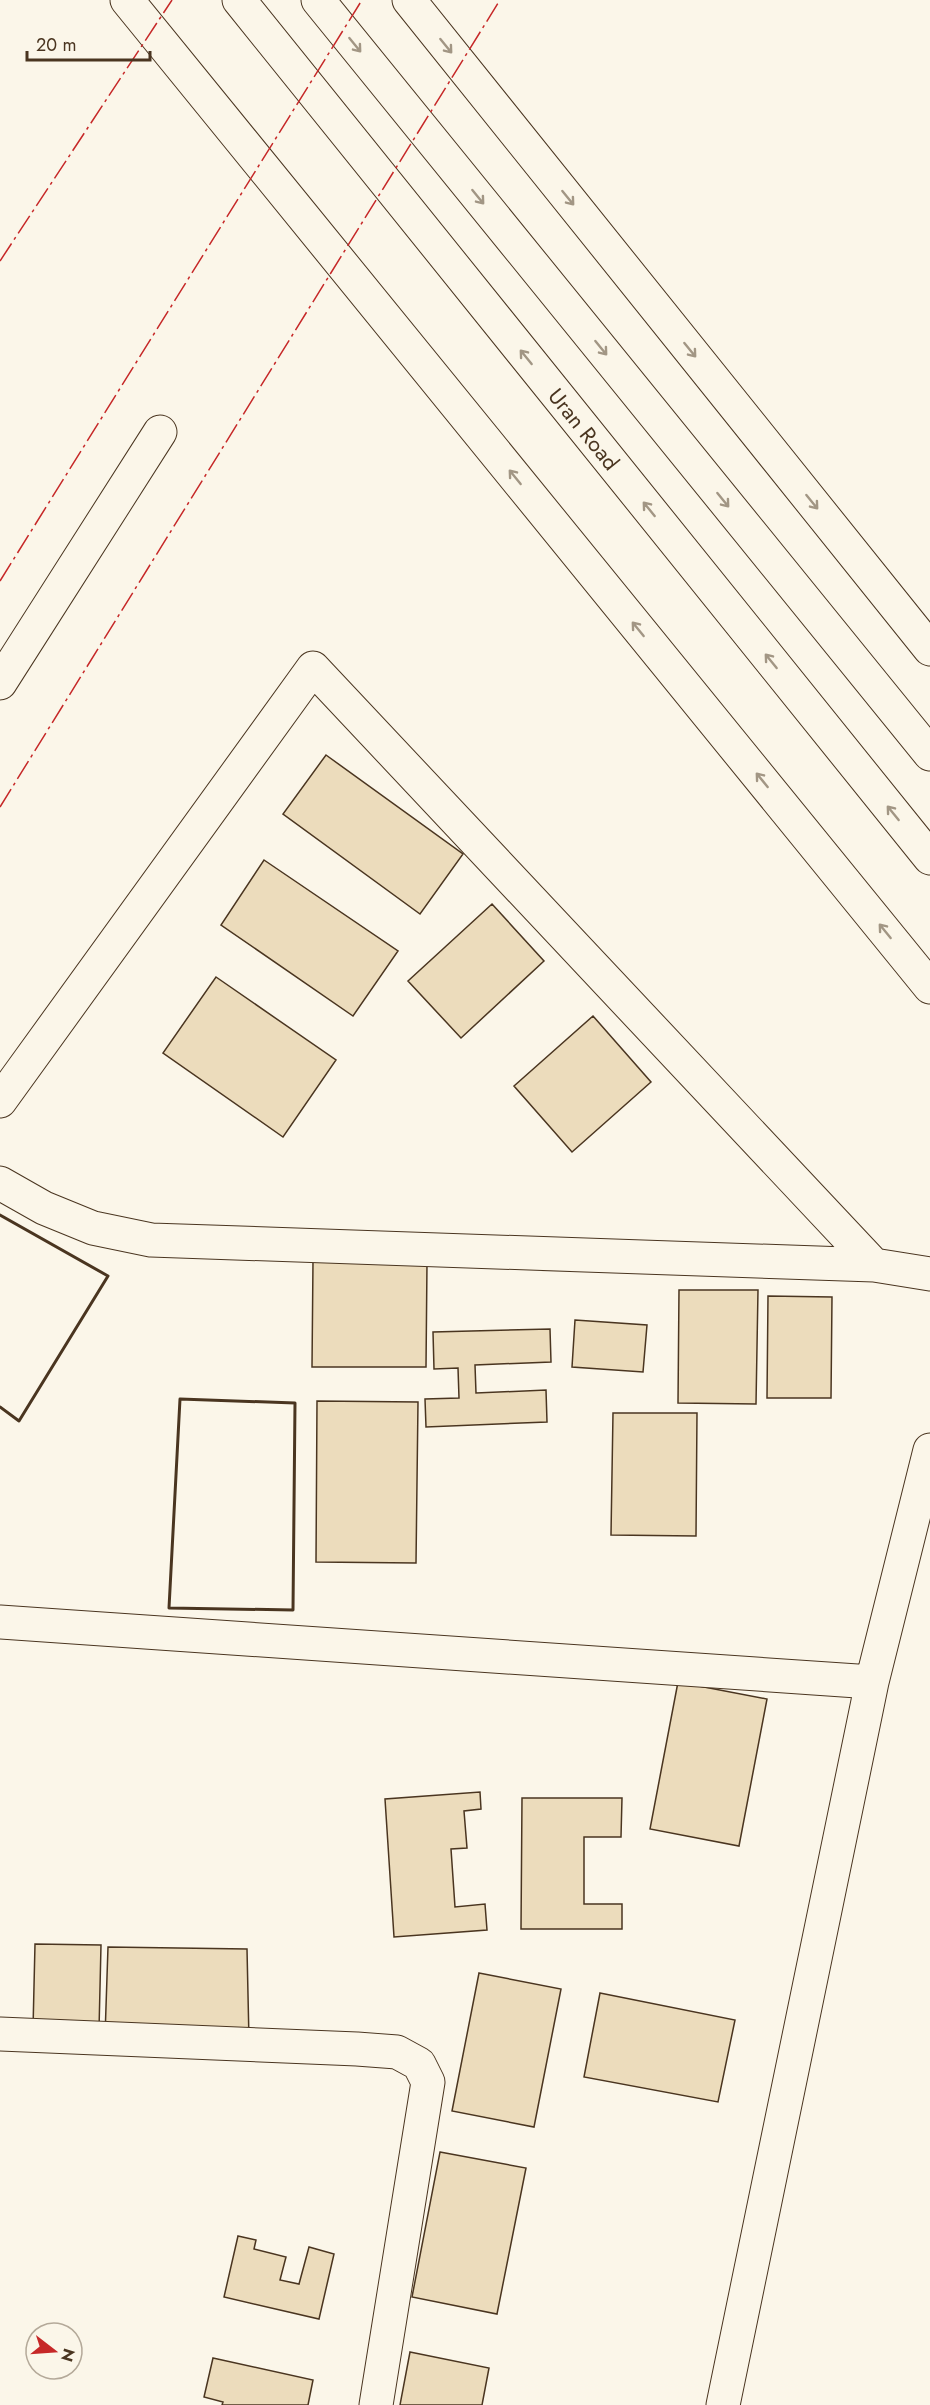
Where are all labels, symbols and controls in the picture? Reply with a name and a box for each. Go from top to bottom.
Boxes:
scale bar [27,24,150,62]
text: 20 m [36,32,76,58]
one-way arrow [348,37,361,53]
one-way arrow [439,37,452,53]
one-way arrow [471,189,484,205]
one-way arrow [561,190,574,206]
one-way arrow [594,340,607,356]
one-way arrow [683,342,696,358]
one-way arrow [520,349,533,365]
street label: Uran Road [541,381,627,477]
one-way arrow [509,470,522,486]
one-way arrow [717,492,730,508]
one-way arrow [805,494,818,510]
one-way arrow [642,501,655,517]
one-way arrow [632,621,645,637]
one-way arrow [764,654,778,669]
one-way arrow [755,772,768,788]
one-way arrow [887,805,900,821]
one-way arrow [878,923,891,939]
north arrow [24,2321,84,2381]
text: N [55,2346,81,2365]

